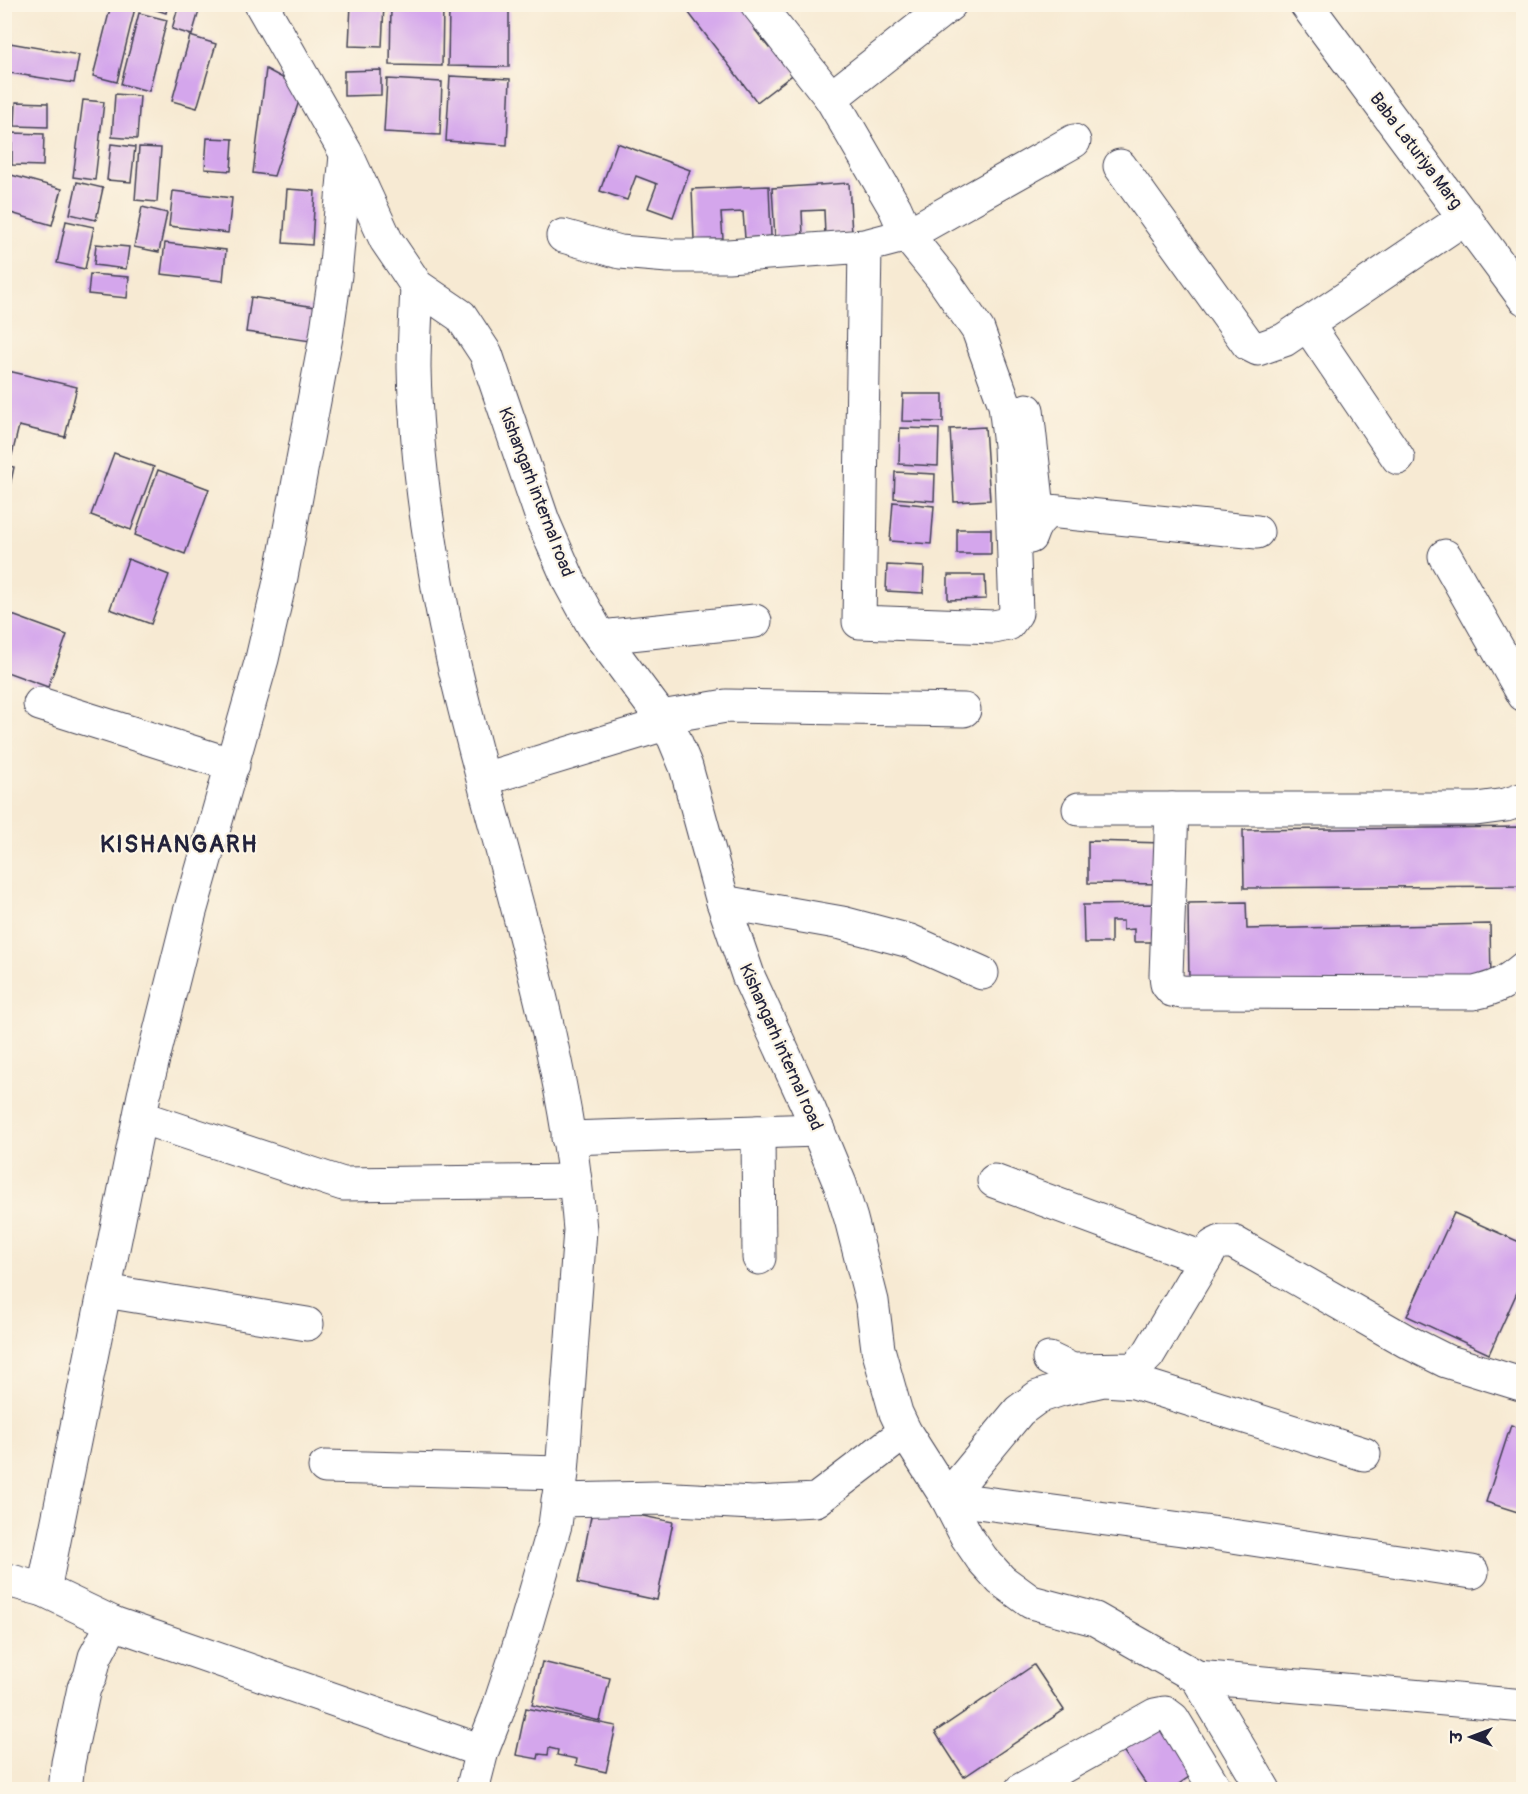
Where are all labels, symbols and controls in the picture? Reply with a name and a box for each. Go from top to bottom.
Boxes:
street label: Baba Laturiya Marg [1365,88,1467,214]
street label: Kishangarh internal road [493,404,579,580]
district label: KISHANGARH [100,830,258,859]
street label: Kishangarh internal road [734,960,828,1134]
north arrow [1441,1707,1501,1767]
text: उ [1447,1730,1467,1744]

